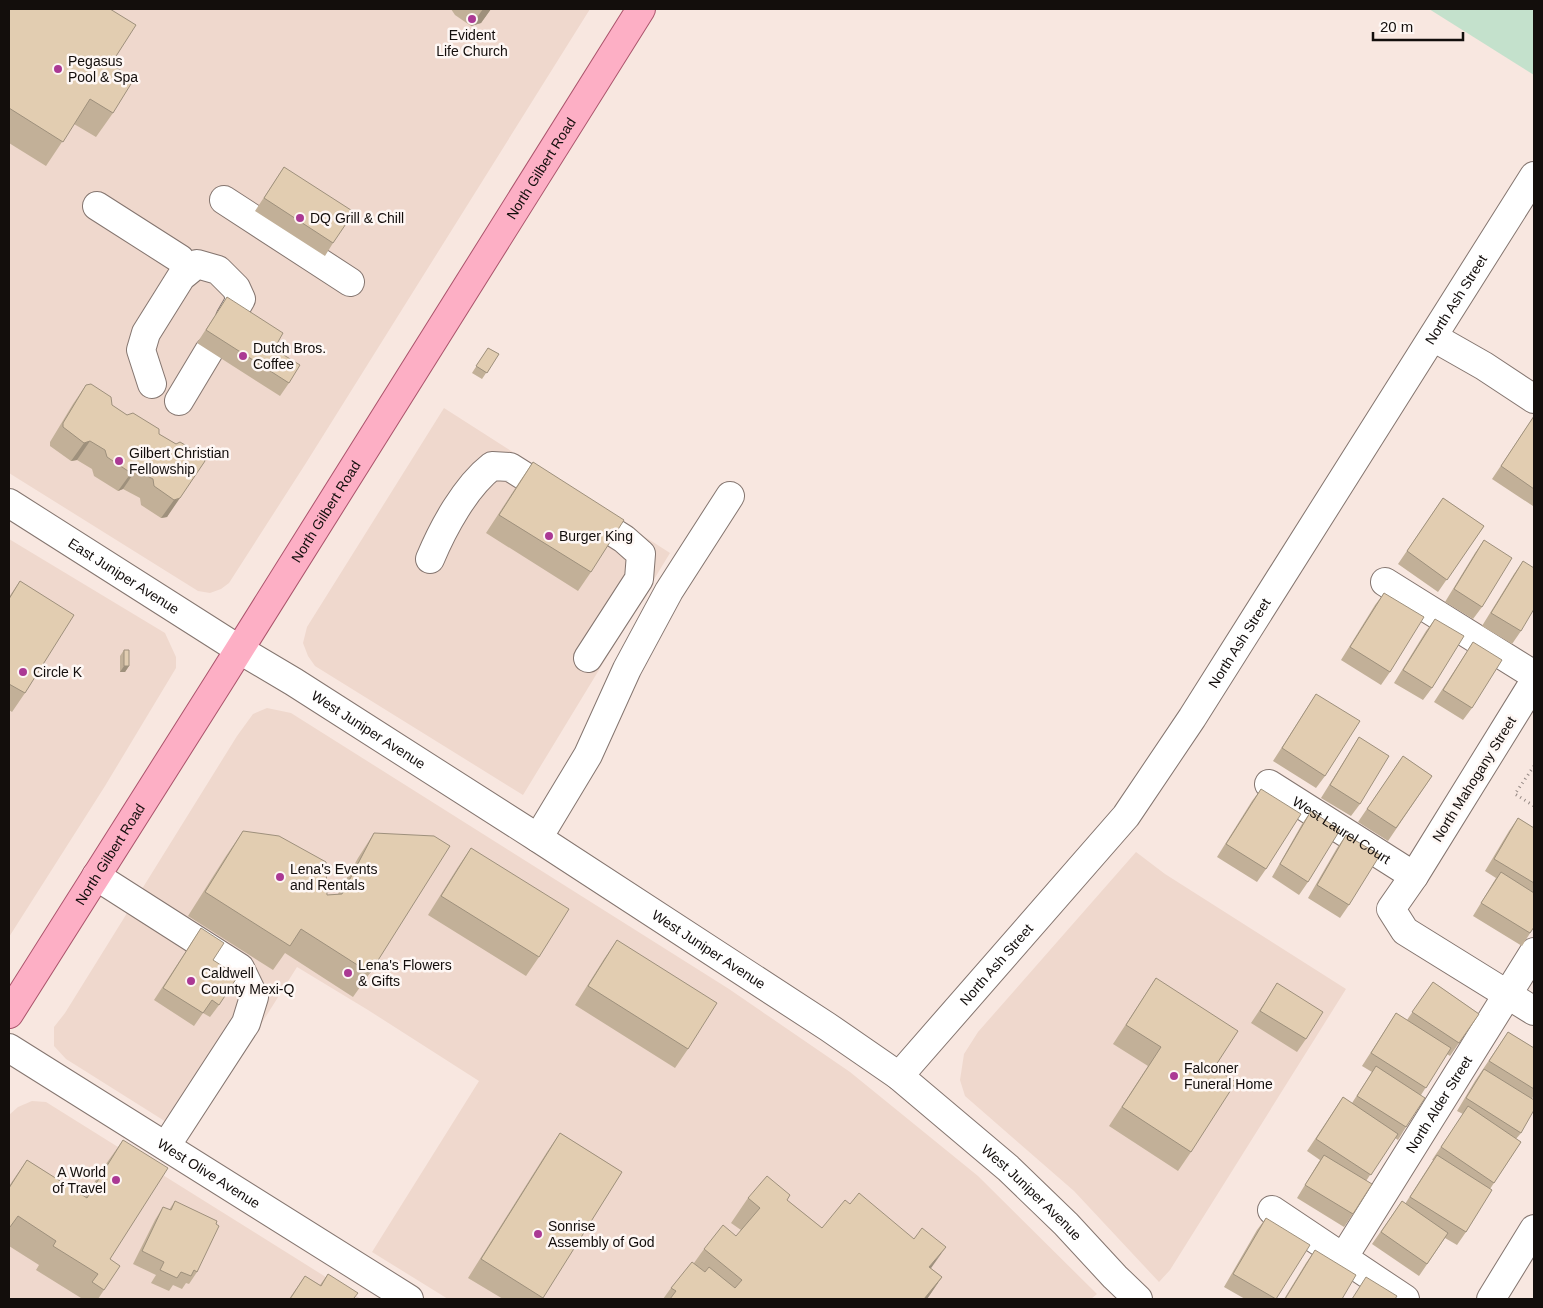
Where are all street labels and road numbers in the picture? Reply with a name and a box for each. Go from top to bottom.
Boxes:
street label: North Gilbert Road [503,115,579,222]
street label: North Ash Street [1422,252,1490,347]
street label: North Gilbert Road [288,458,364,565]
street label: East Juniper Avenue [65,535,182,617]
street label: North Ash Street [1205,595,1274,691]
street label: West Juniper Avenue [309,687,429,772]
street label: North Mahogany Street [1429,713,1519,845]
street label: West Laurel Court [1290,793,1394,867]
street label: North Gilbert Road [72,801,148,908]
street label: West Juniper Avenue [649,907,769,992]
street label: North Ash Street [956,920,1036,1009]
street label: North Alder Street [1403,1053,1475,1156]
street label: West Olive Avenue [155,1135,263,1212]
street label: West Juniper Avenue [978,1141,1085,1244]

